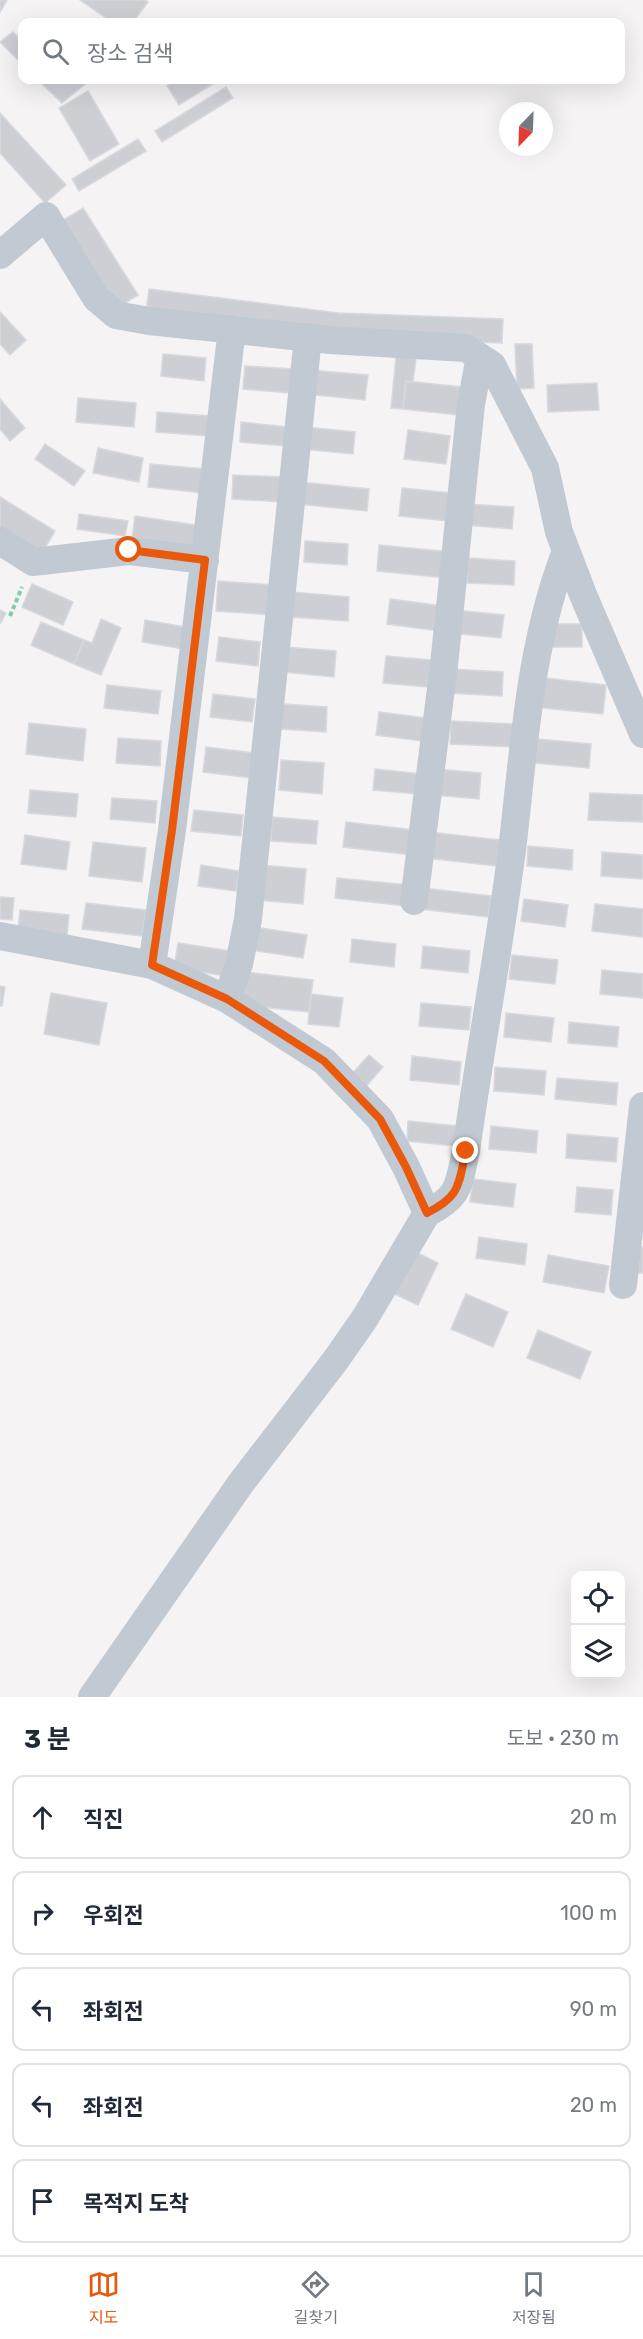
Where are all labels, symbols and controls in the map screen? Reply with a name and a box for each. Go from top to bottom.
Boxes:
search box [18,18,625,84]
icon: search [39,35,72,68]
text: 장소 검색 [87,40,173,67]
north arrow [499,102,553,156]
route start [115,536,141,562]
route end [452,1137,478,1163]
map controls [571,1571,625,1679]
button: locate [571,1571,625,1625]
button: layers [571,1625,625,1679]
text: 3 분 [24,1724,71,1755]
text: 도보 · 230 m [507,1726,619,1750]
icon: ahead [26,1801,59,1834]
text: 20 m [570,1805,617,1829]
text: 직진 [83,1806,123,1833]
icon: right [26,1897,59,1930]
text: 100 m [560,1901,617,1925]
text: 우회전 [83,1902,144,1929]
icon: left [26,1993,59,2026]
text: 90 m [570,1997,617,2021]
text: 좌회전 [83,1998,144,2025]
icon: left [26,2089,59,2122]
text: 20 m [570,2093,617,2117]
text: 좌회전 [83,2094,144,2121]
icon: arrive [26,2185,59,2218]
text: 목적지 도착 [83,2190,189,2217]
tab: 지도 [87,2268,120,2328]
tab: 길찾기 [294,2268,338,2328]
tab: 저장됨 [512,2268,556,2328]

